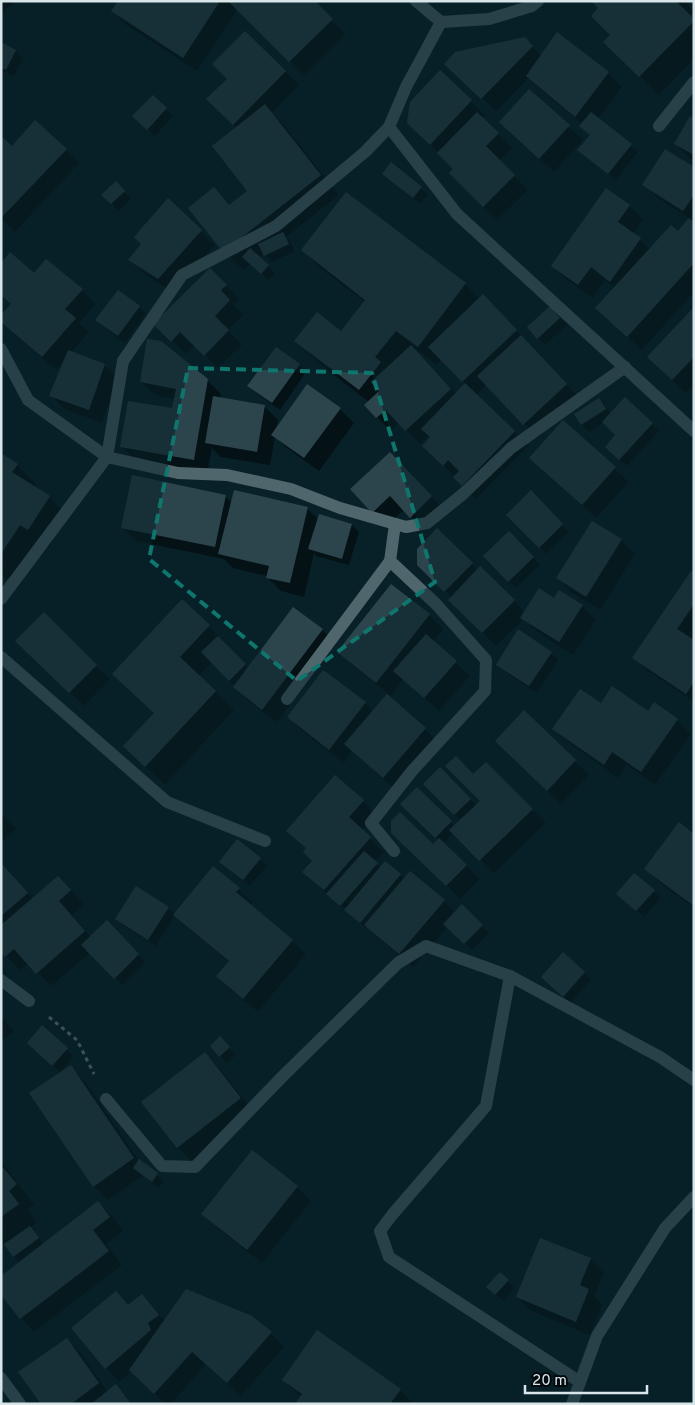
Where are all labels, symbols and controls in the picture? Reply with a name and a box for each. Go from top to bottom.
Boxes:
scale bar [525,1362,648,1394]
text: 20 m [532,1372,567,1391]

